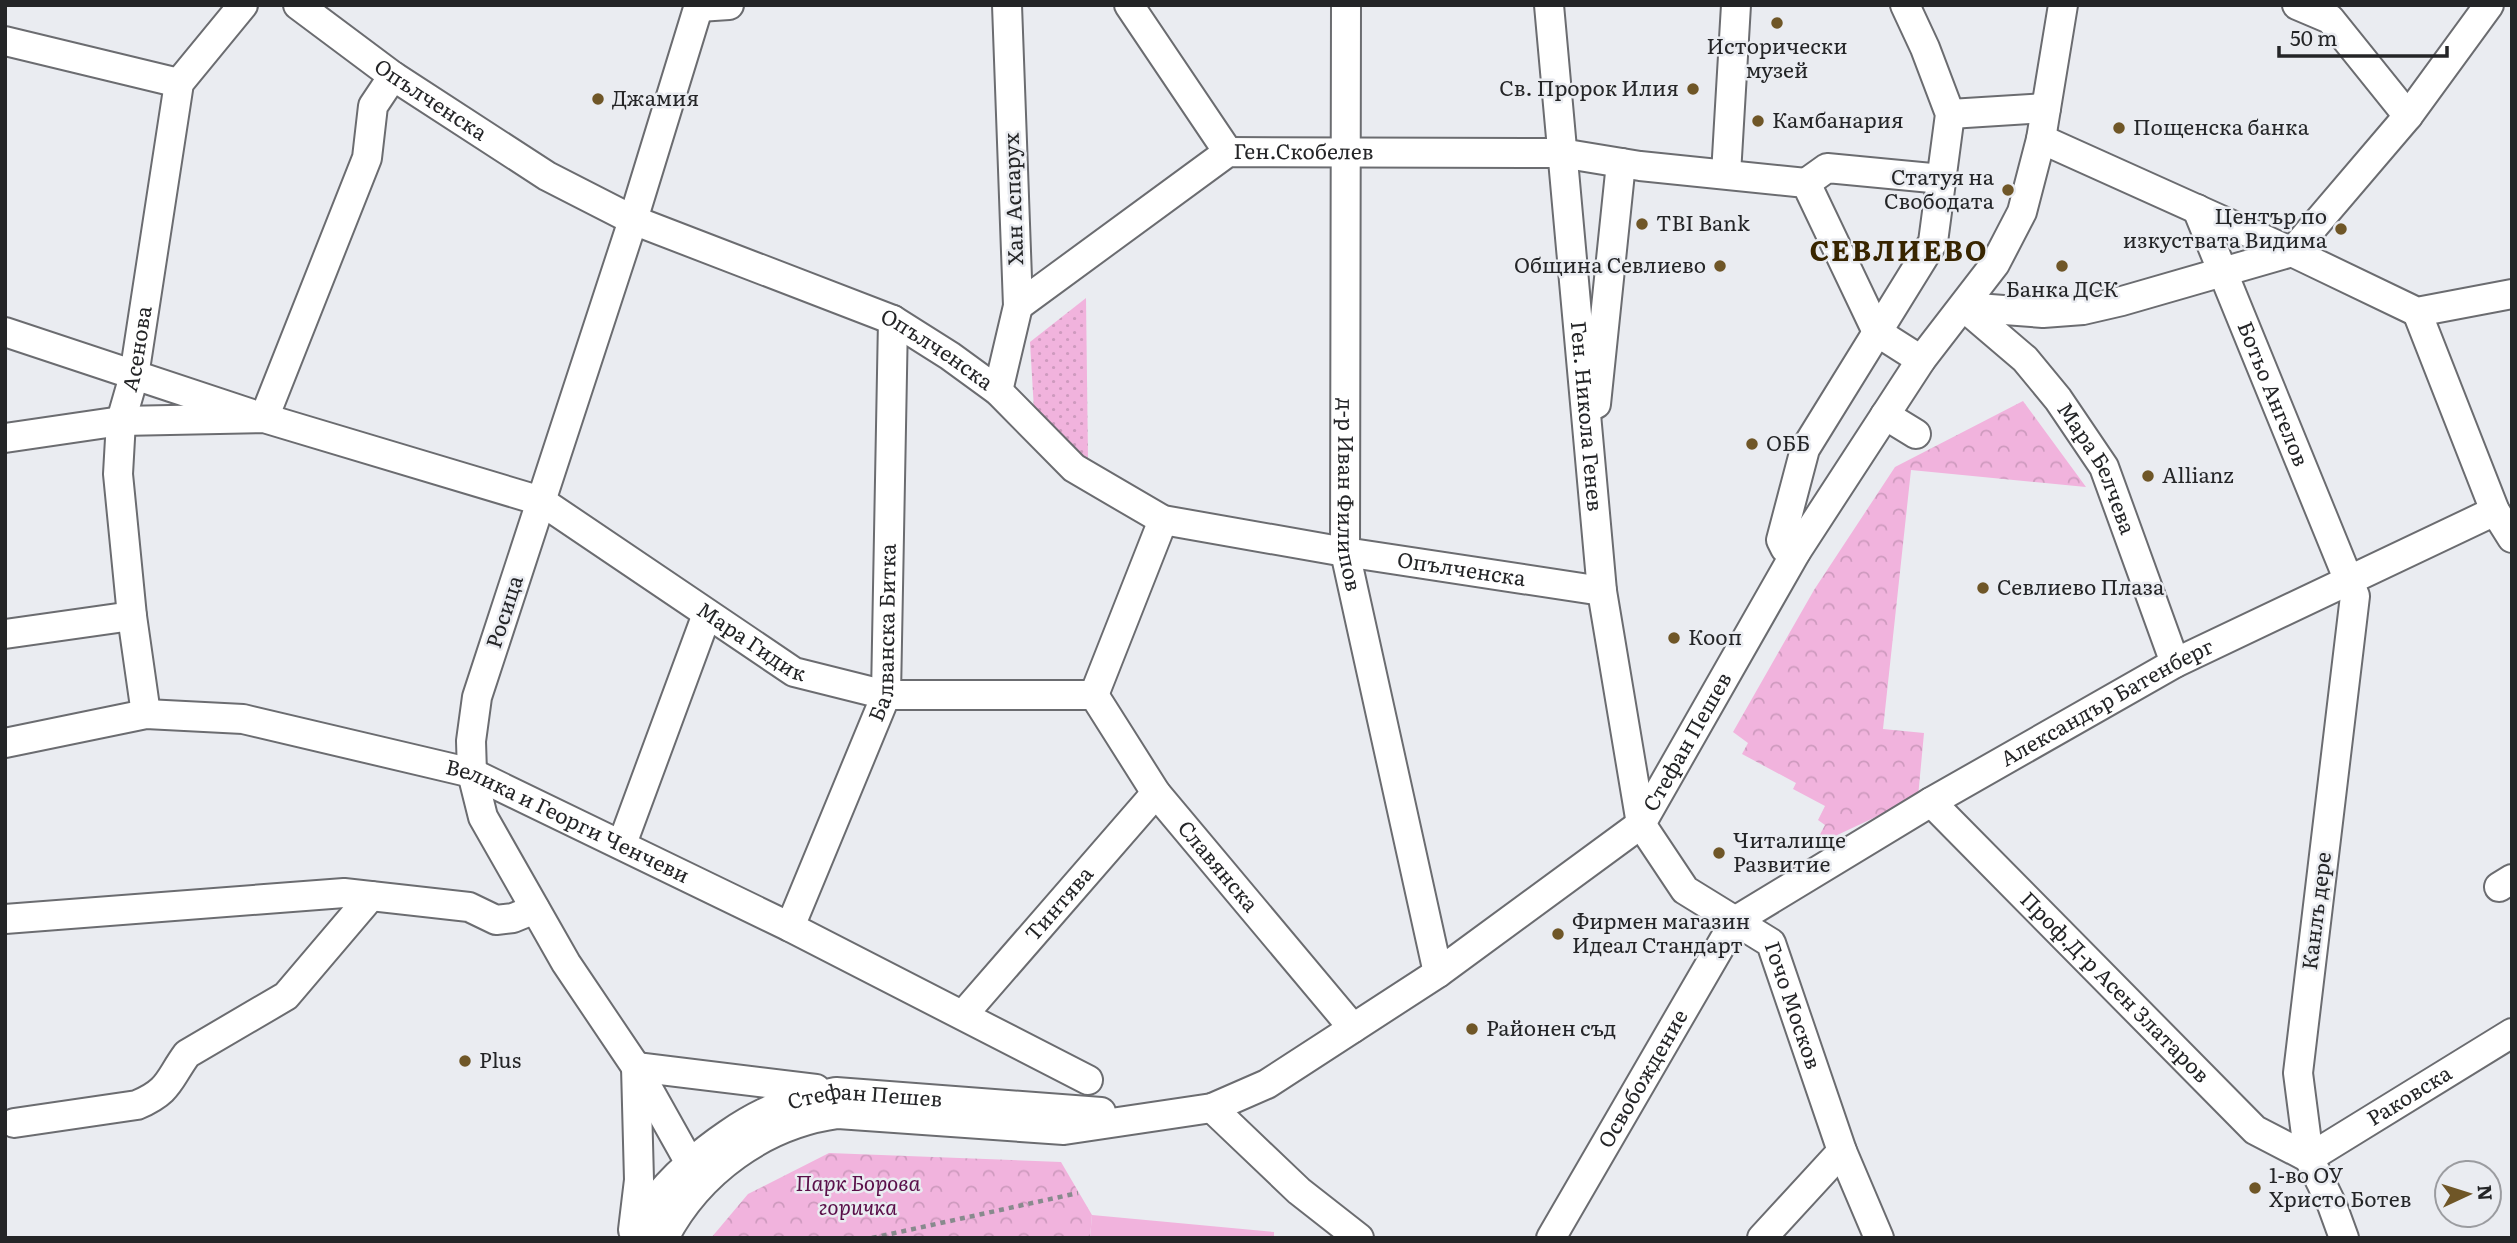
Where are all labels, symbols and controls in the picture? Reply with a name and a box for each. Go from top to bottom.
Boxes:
scale bar [2279,14,2447,58]
marker: Исторически музей [1769,15,1785,31]
text: 50 m [2290,21,2337,52]
place label: Исторически музей [1706,29,1848,84]
street label: Опълченска [369,49,495,147]
place label: Св. Пророк Илия [1499,71,1679,102]
place label: Джамия [612,81,699,112]
marker: Св. Пророк Илия [1685,81,1701,97]
marker: Джамия [590,91,606,107]
place label: Камбанария [1772,103,1904,134]
place label: Пощенска банка [2133,110,2310,141]
marker: Камбанария [1750,113,1766,129]
marker: Пощенска банка [2111,120,2127,136]
street label: Хан Аспарух [994,132,1029,266]
street label: Ген.Скобелев [1234,134,1374,165]
place label: Статуя на Свободата [1884,160,1995,215]
marker: Статуя на Свободата [2000,182,2016,198]
place label: Център по изкуствата Видима [2123,199,2328,254]
place label: TBI Bank [1656,206,1750,237]
marker: TBI Bank [1634,216,1650,232]
marker: Център по изкуствата Видима [2333,221,2349,237]
district label: СЕВЛИЕВО [1809,228,1989,270]
place label: Община Севлиево [1514,248,1706,279]
marker: Община Севлиево [1712,258,1728,274]
marker: Банка ДСК [2054,258,2070,274]
place label: Банка ДСК [2006,272,2119,303]
street label: Опълченска [877,299,1001,396]
street label: Асенова [112,303,158,395]
street label: Ботьо Ангелов [2231,316,2318,471]
street label: Ген. Никола Генев [1565,320,1613,513]
street label: Мара Белчева [2051,395,2145,539]
street label: д-р Иван Филипов [1332,398,1371,594]
place label: ОББ [1766,426,1810,457]
marker: ОББ [1744,436,1760,452]
place label: Allianz [2162,458,2234,489]
marker: Allianz [2140,468,2156,484]
street label: Балванска Битка [859,542,902,726]
street label: Опълченска [1395,542,1529,592]
street label: Росица [476,570,529,652]
place label: Севлиево Плаза [1997,570,2165,601]
marker: Севлиево Плаза [1975,580,1991,596]
street label: Мара Гидик [692,593,810,687]
place label: Кооп [1688,620,1742,651]
street label: Александър Батенберг [1994,629,2218,773]
marker: Кооп [1666,630,1682,646]
street label: Стефан Пешев [1633,665,1738,816]
street label: Велика и Георги Ченчеви [443,749,696,889]
street label: Славянска [1172,812,1268,918]
place label: Читалище Развитие [1733,823,1846,878]
marker: Читалище Развитие [1711,845,1727,861]
street label: Канлъ дере [2292,850,2337,972]
street label: Тинтява [1016,858,1099,947]
street label: Проф.Д-р Асен Златаров [2014,883,2218,1089]
place label: Фирмен магазин Идеал Стандарт [1572,904,1750,959]
marker: Фирмен магазин Идеал Стандарт [1550,926,1566,942]
street label: Гочо Москов [1758,937,1831,1073]
street label: Освобождение [1589,1002,1694,1153]
place label: Районен съд [1486,1011,1616,1042]
marker: Районен съд [1464,1021,1480,1037]
place label: Plus [479,1043,521,1074]
marker: Plus [457,1053,473,1069]
street label: Раковска [2360,1056,2457,1132]
street label: Стефан Пешев [783,1073,944,1116]
place label: 1-во ОУ Христо Ботев [2269,1158,2412,1213]
north arrow [2433,1159,2503,1229]
park label: Парк Борова горичка [795,1166,921,1221]
marker: 1-во ОУ Христо Ботев [2247,1180,2263,1196]
text: N [2471,1184,2500,1202]

